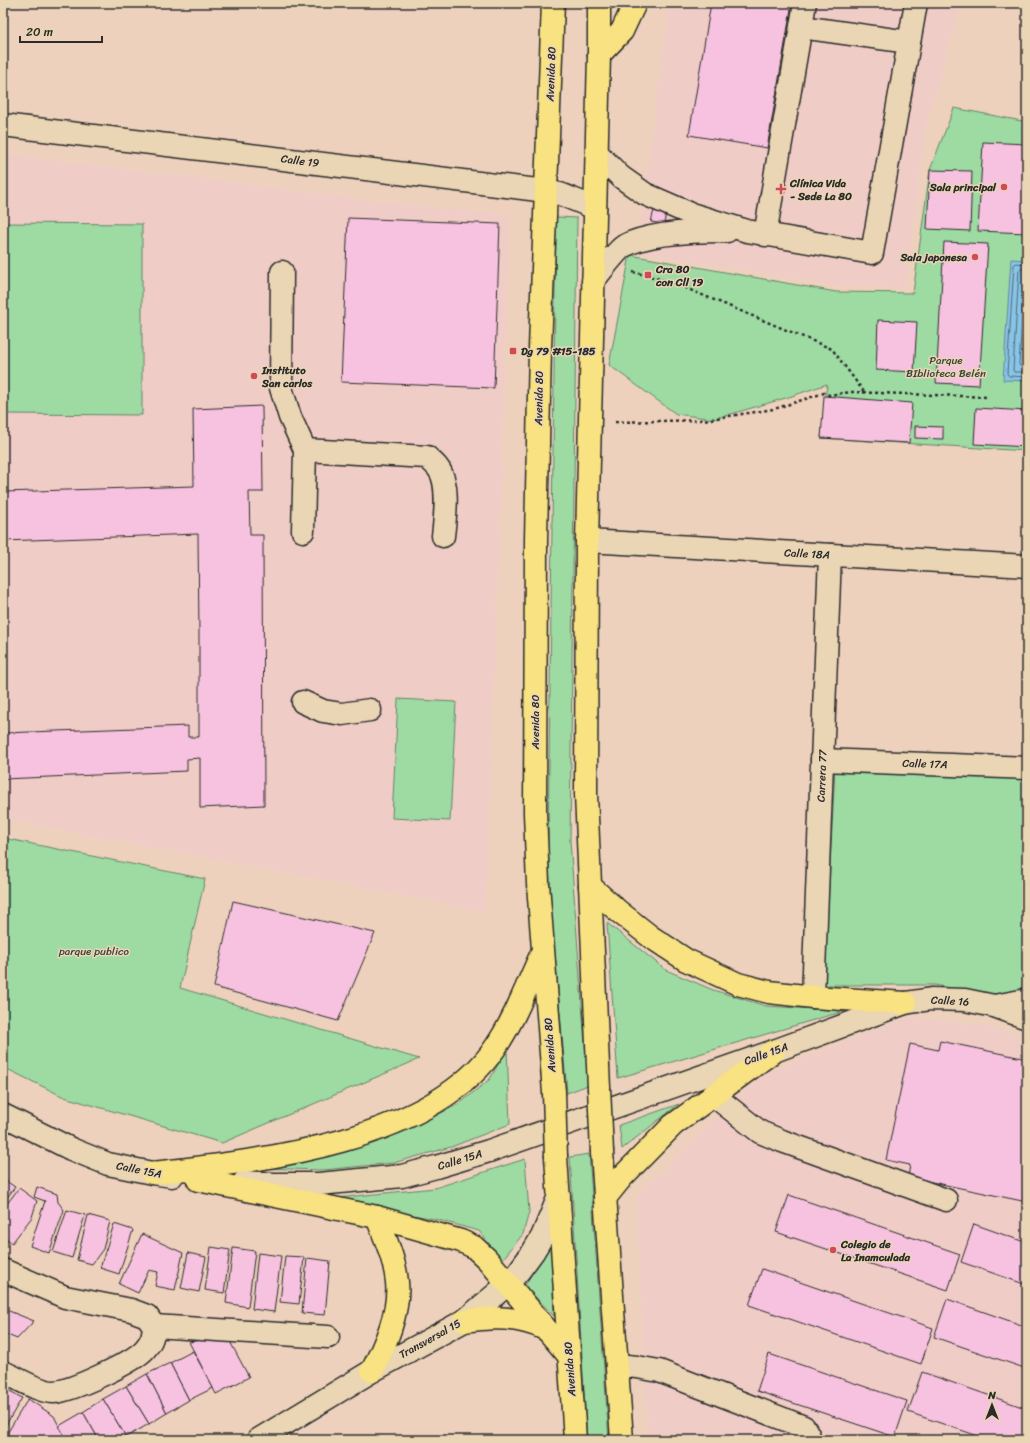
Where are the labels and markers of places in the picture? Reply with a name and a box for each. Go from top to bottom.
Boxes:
place label: Clínica Vida - Sede La 80 [789,174,852,206]
place label: Sala principal [929,178,997,197]
marker: Sala principal [999,182,1009,192]
marker: Clínica Vida - Sede La 80 [775,183,787,195]
place label: Sala japonesa [899,248,967,267]
marker: Sala japonesa [970,252,980,262]
place label: Cra 80 con Cll 19 [655,260,704,292]
marker: Cra 80 con Cll 19 [643,270,653,280]
place label: Dg 79 #15-185 [521,342,596,361]
marker: Dg 79 #15-185 [508,346,518,356]
place label: Instituto San carlos [261,361,313,393]
marker: Instituto San carlos [249,371,259,381]
place label: Colegio de La Inamculada [840,1235,911,1267]
marker: Colegio de La Inamculada [828,1245,838,1255]

